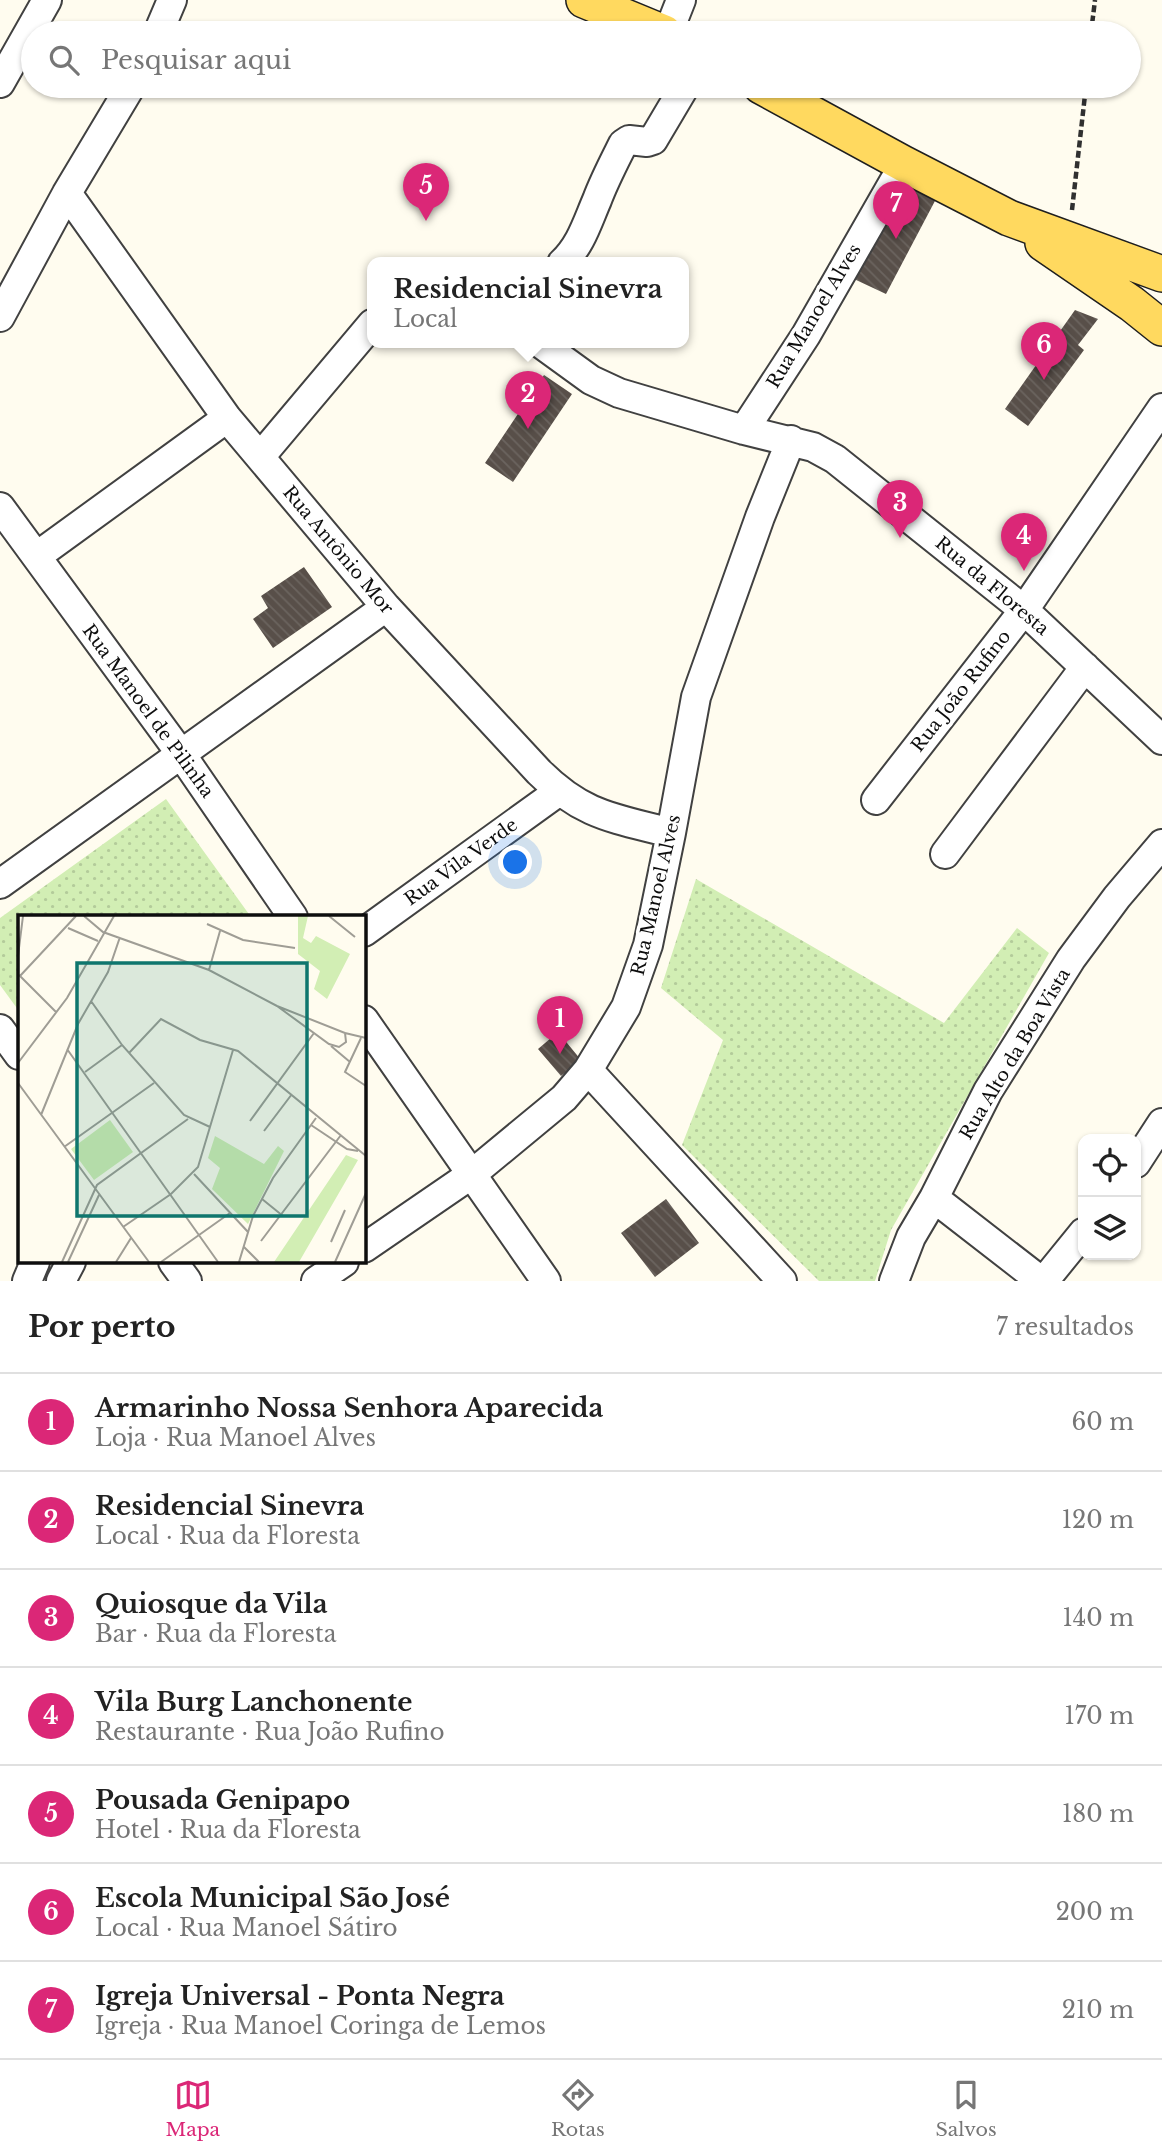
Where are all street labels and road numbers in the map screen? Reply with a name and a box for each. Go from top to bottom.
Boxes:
street label: Rua Manoel Alves [762,240,866,392]
street label: Rua Antônio Mor [278,482,398,619]
street label: Rua da Floresta [931,532,1053,640]
street label: Rua Manoel de Pilinha [78,620,218,802]
street label: Rua João Rufino [907,626,1015,756]
street label: Rua Manoel Alves [627,812,685,978]
street label: Rua Vila Verde [400,814,522,910]
street label: Rua Alto da Boa Vista [955,964,1075,1144]

